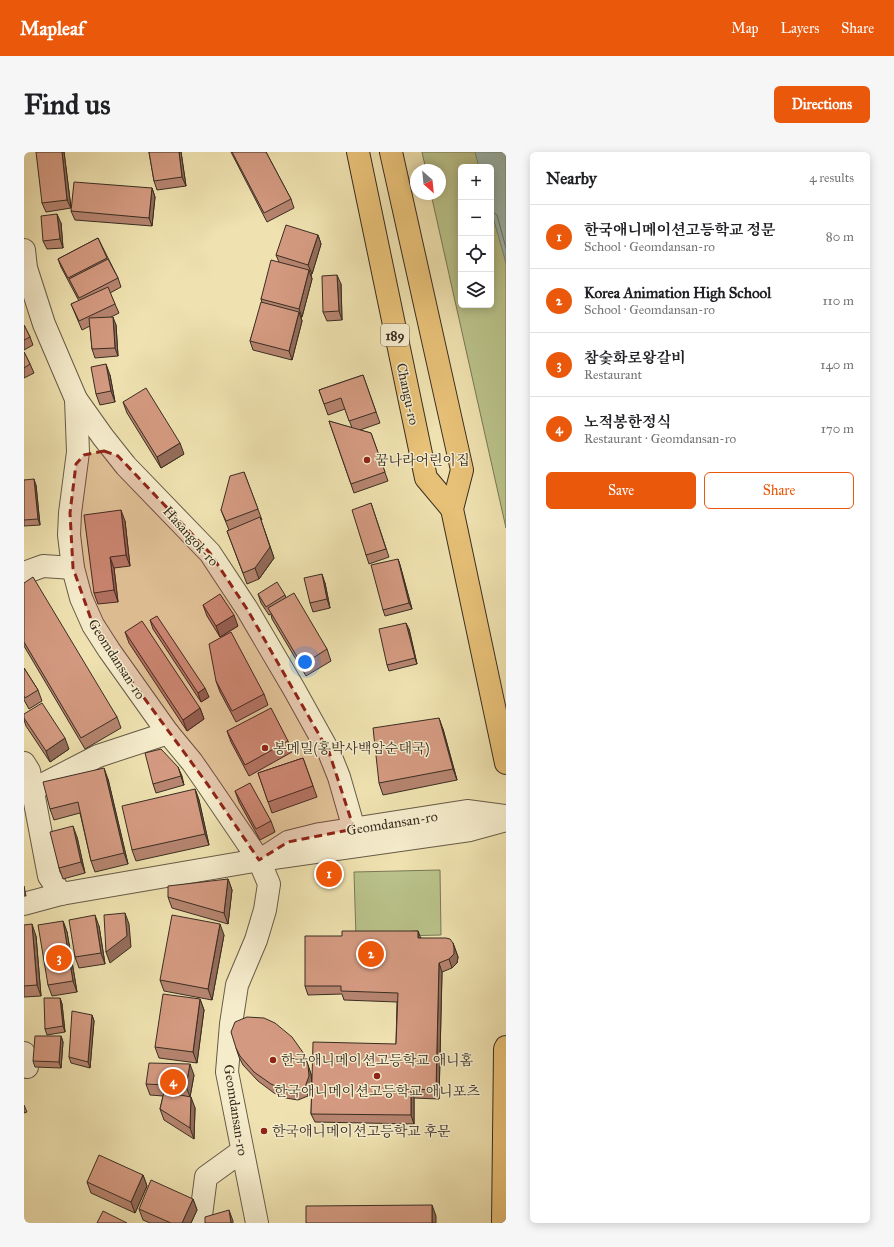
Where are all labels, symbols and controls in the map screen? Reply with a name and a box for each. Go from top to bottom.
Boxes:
text: Mapleaf [20,17,84,40]
text: Map [731,20,759,37]
text: Layers [781,20,819,37]
text: Share [841,20,874,37]
button: Directions [774,86,870,123]
text: Find us [24,87,110,122]
north arrow [410,164,446,200]
map controls [458,164,494,308]
button: + [458,164,494,200]
text: Nearby [546,168,597,189]
text: 4 results [809,170,854,186]
button: − [458,200,494,236]
text: 한국애니메이션고등학교 정문 [584,221,776,239]
text: 1 [556,229,562,245]
text: 80 m [826,229,854,245]
button: locate [458,236,494,272]
text: School · Geomdansan-ro [584,239,715,255]
button: layers [458,272,494,308]
text: Korea Animation High School [584,284,771,302]
text: 2 [556,293,562,309]
text: 110 m [822,293,854,309]
text: School · Geomdansan-ro [584,302,715,318]
road number: 189 [381,324,409,346]
text: 참숯화로왕갈비 [584,349,685,367]
text: 3 [556,357,562,373]
text: 140 m [820,357,854,373]
street label: Changu-ro [393,362,422,427]
text: Restaurant [584,367,642,383]
text: 노적봉한정식 [584,413,671,431]
text: 4 [555,421,563,437]
text: 170 m [821,421,854,437]
text: Restaurant · Geomdansan-ro [584,431,736,447]
place label: 꿈나라어린이집 [375,452,470,469]
marker: 꿈나라어린이집 [362,455,372,465]
button: Save [546,472,696,509]
button: Share [704,472,854,509]
street label: Hasangok-ro [159,503,222,570]
street label: Geomdansan-ro [84,616,149,703]
your location [295,652,315,672]
place label: 봉메밀(홍박사백암순대국) [273,740,430,758]
marker: 봉메밀(홍박사백암순대국) [260,743,270,753]
street label: Geomdansan-ro [345,808,439,839]
pin: 1 [316,859,342,889]
pin: 2 [358,939,384,969]
pin: 3 [46,943,72,973]
place label: 한국애니메이션고등학교 애니홈 [281,1052,474,1069]
marker: 한국애니메이션고등학교 애니홈 [268,1055,278,1065]
street label: Geomdansan-ro [220,1063,251,1157]
pin: 4 [160,1067,186,1097]
marker: 한국애니메이션고등학교 애니포츠 [372,1071,382,1081]
place label: 한국애니메이션고등학교 애니포츠 [274,1083,480,1100]
place label: 한국애니메이션고등학교 후문 [272,1123,451,1140]
marker: 한국애니메이션고등학교 후문 [259,1126,269,1136]

